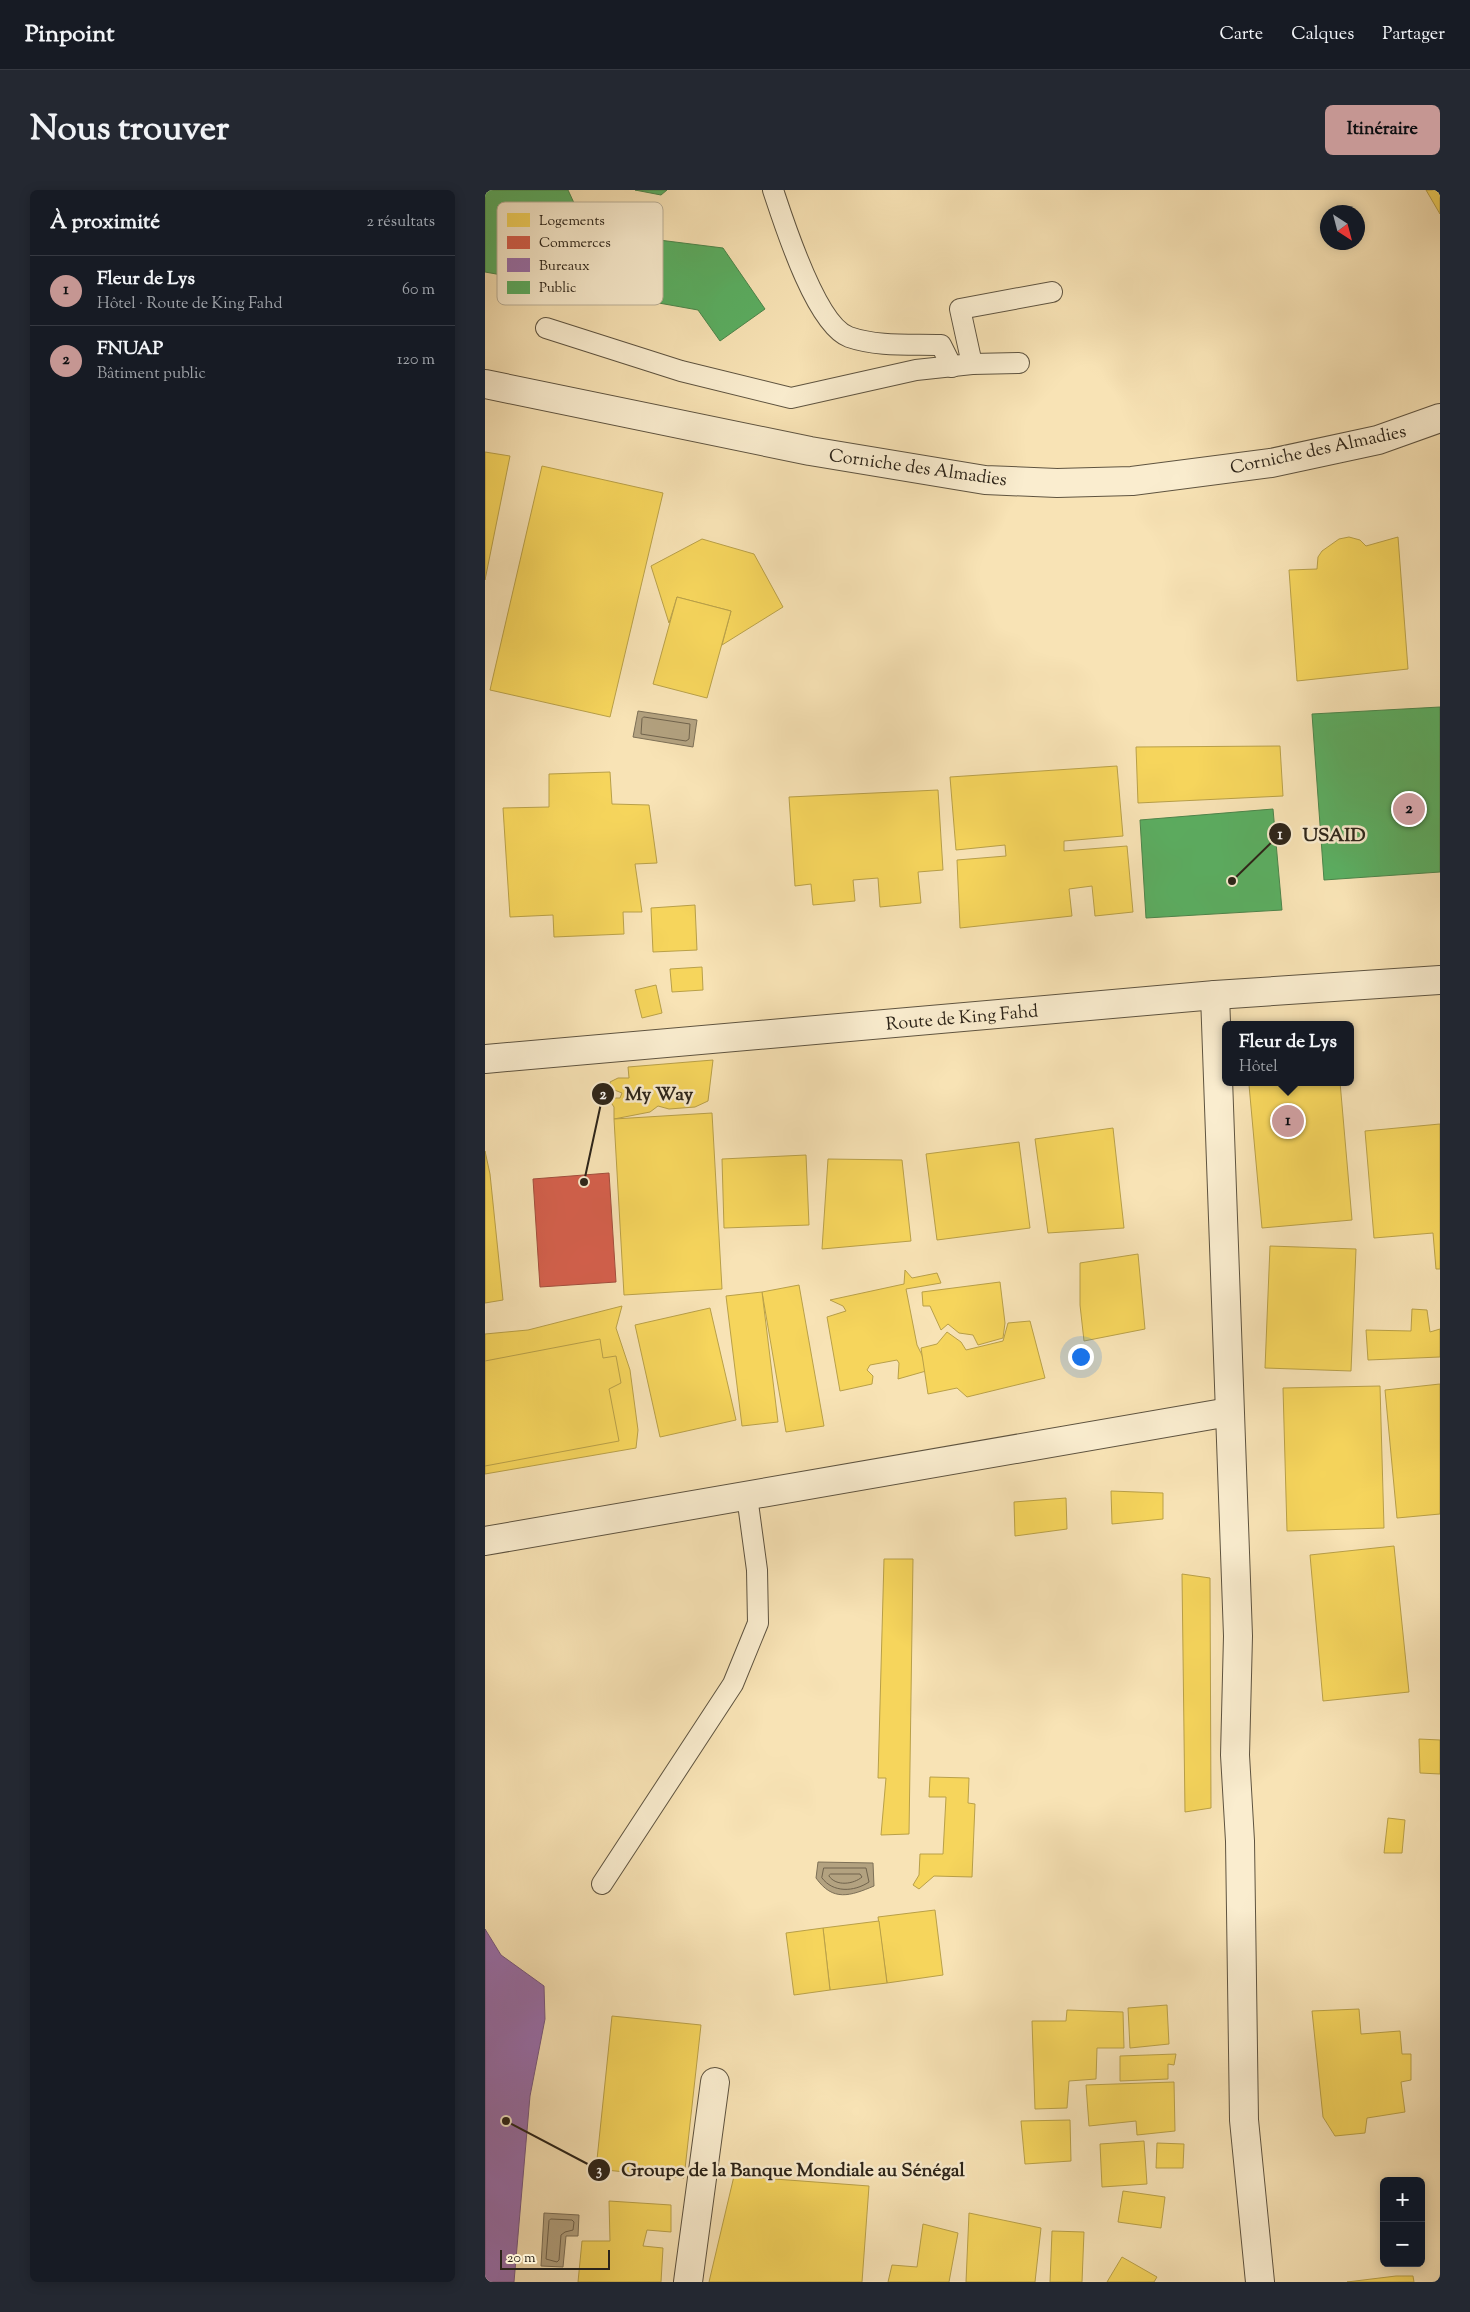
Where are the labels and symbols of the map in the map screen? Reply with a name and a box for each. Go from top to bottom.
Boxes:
legend [497,202,663,305]
north arrow [1320,205,1365,250]
text: Logements [539,212,605,232]
text: Commerces [539,234,611,254]
text: Bureaux [539,257,590,277]
text: Public [539,279,576,299]
street label: Corniche des Almadies [1228,420,1409,482]
street label: Corniche des Almadies [827,444,1008,494]
pin: 2 [1393,790,1425,828]
callout: USAID [1268,817,1376,851]
text: USAID [1303,823,1365,850]
text: 1 [1277,825,1283,846]
street label: Route de King Fahd [885,999,1040,1039]
callout: My Way [590,1077,704,1111]
text: My Way [625,1082,694,1109]
text: 2 [599,1085,607,1106]
pin: 1 [1272,1102,1304,1140]
your location [1068,1344,1094,1370]
callout: Groupe de la Banque Mondiale au Sénégal [586,2153,975,2187]
text: Groupe de la Banque Mondiale au Sénégal [621,2158,965,2185]
text: 3 [596,2161,602,2182]
scale bar [500,2247,610,2270]

